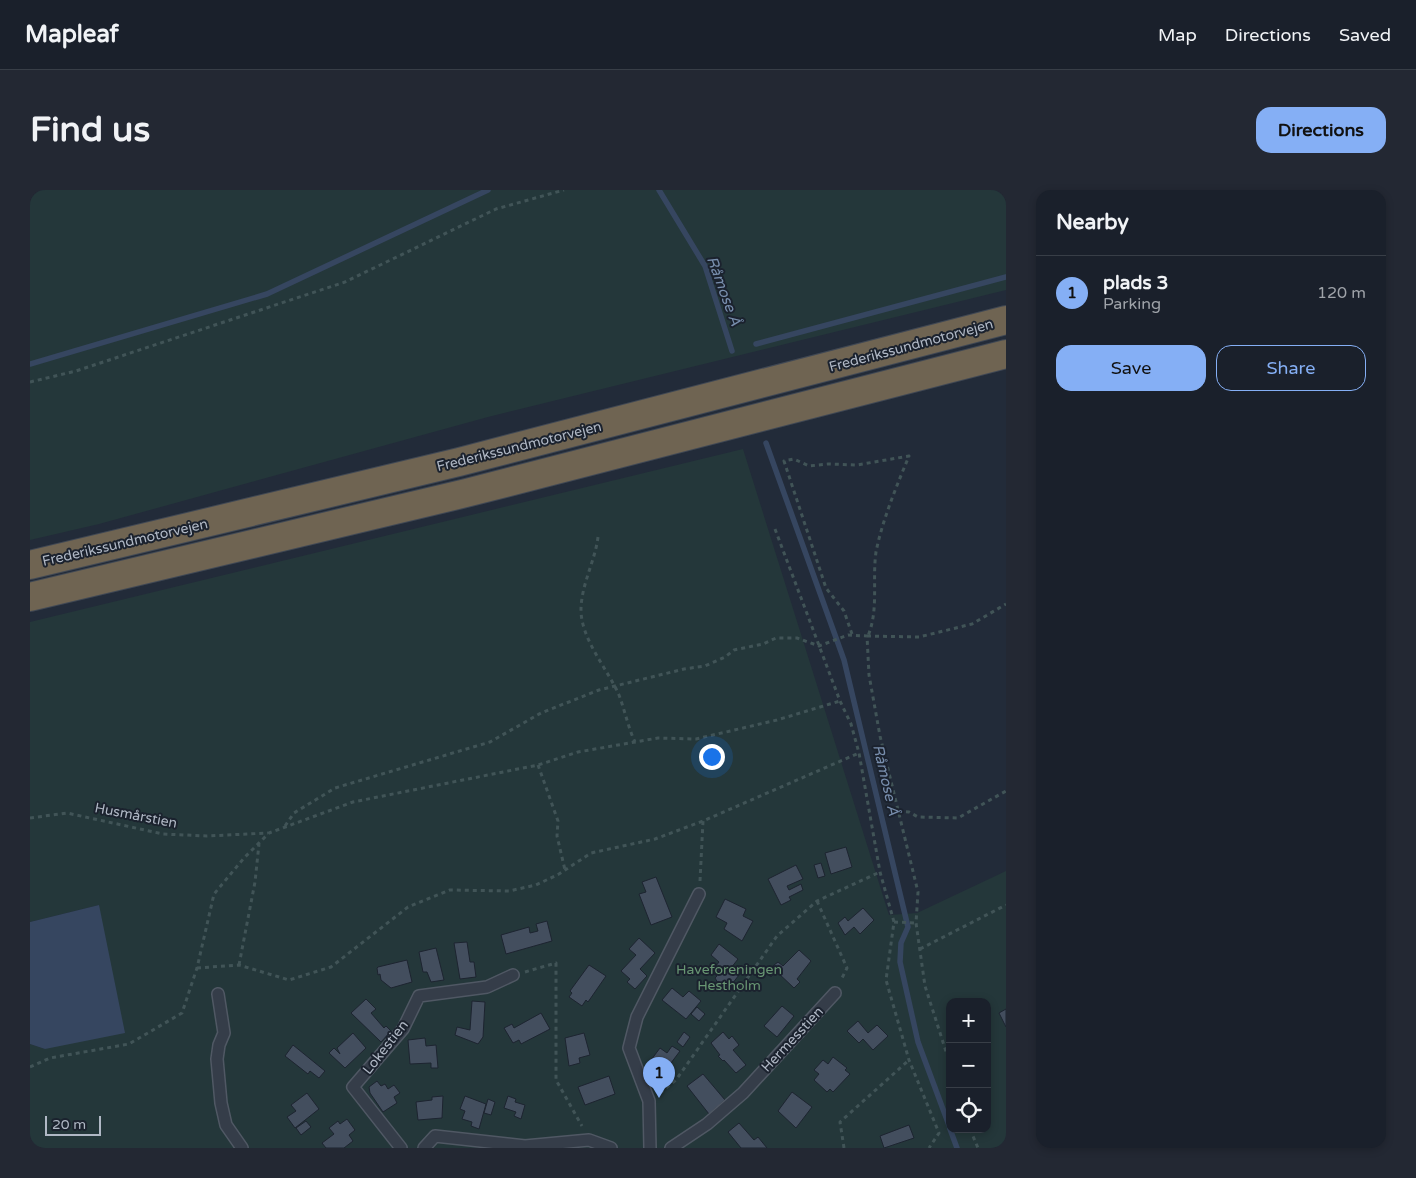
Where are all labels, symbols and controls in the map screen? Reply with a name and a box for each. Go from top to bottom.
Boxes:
text: Mapleaf [25,20,119,49]
text: Map [1158,24,1197,46]
text: Directions [1225,24,1311,46]
text: Saved [1339,24,1391,46]
button: Directions [1256,107,1386,153]
text: Find us [30,109,150,151]
text: Nearby [1056,210,1129,235]
water label: Råmose Å [703,254,745,328]
text: plads 3 [1103,272,1168,294]
text: 1 [1067,283,1077,303]
text: 120 m [1317,283,1366,303]
text: Parking [1103,294,1161,314]
street label: Frederikssundmotorvejen [827,315,995,376]
button: Save [1056,345,1206,391]
button: Share [1216,345,1366,391]
street label: Frederikssundmotorvejen [435,418,603,475]
street label: Frederikssundmotorvejen [41,515,210,570]
water label: Råmose Å [869,743,903,817]
your location [699,744,725,770]
street label: Husmårstien [93,799,179,832]
park label: Haveforeningen Hestholm [676,961,782,994]
map controls [946,998,991,1133]
button: + [946,998,991,1043]
street label: Hermesstien [758,1003,827,1076]
street label: Lokestien [359,1017,412,1078]
button: − [946,1043,991,1088]
pin: 1 [643,1057,675,1098]
button: locate [946,1088,991,1133]
scale bar [45,1113,101,1136]
text: 20 m [52,1116,86,1133]

